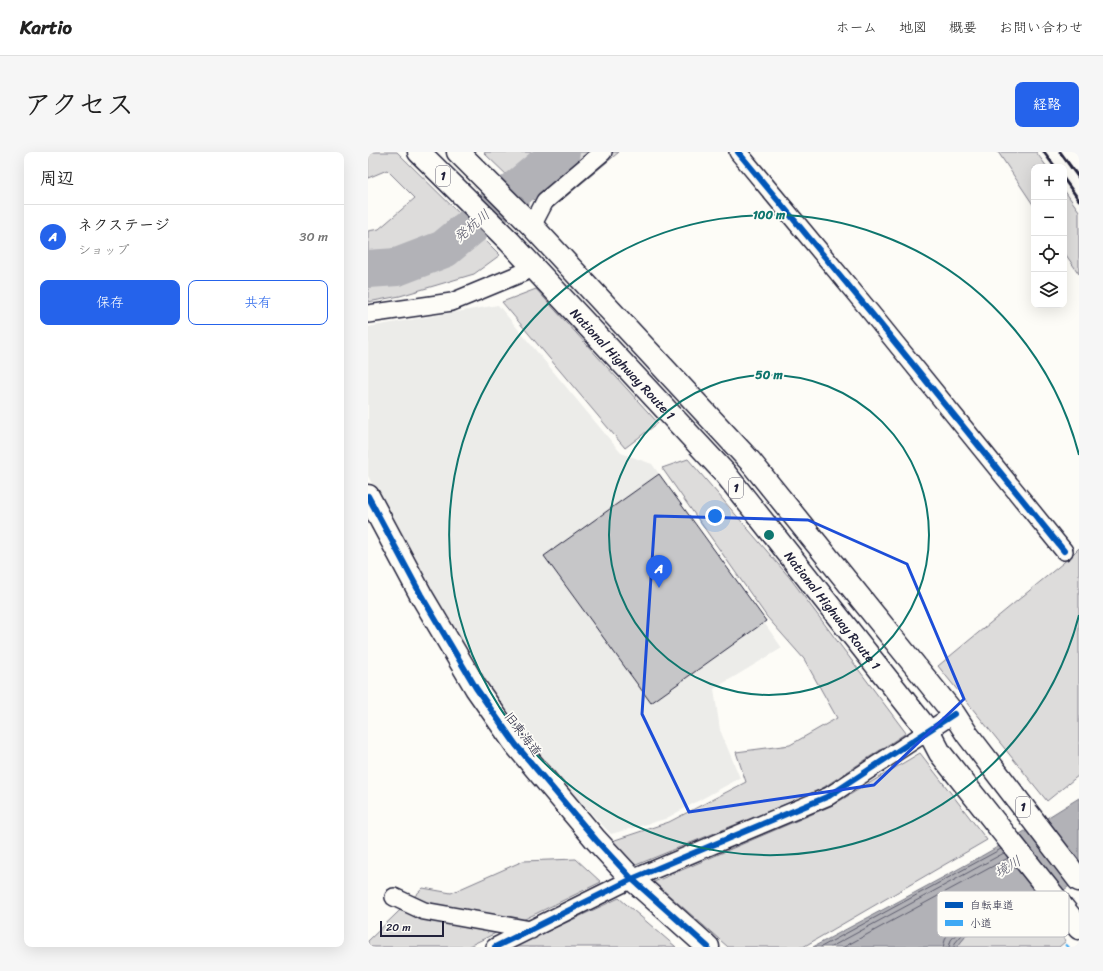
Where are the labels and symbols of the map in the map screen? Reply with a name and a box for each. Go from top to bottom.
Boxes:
road number: 1 [436,166,450,186]
water label: 発杭川 [448,203,496,249]
text: 100 m [753,204,786,226]
street label: National Highway Route 1 [565,302,682,425]
text: 50 m [755,364,783,386]
road number: 1 [729,478,743,498]
your location [705,506,725,526]
centre of rings [762,528,776,542]
street label: National Highway Route 1 [779,546,887,675]
pin: A [646,555,672,588]
street label: 旧東海道 [498,706,548,762]
road number: 1 [1016,797,1030,817]
water label: 境川 [990,849,1026,885]
legend [937,891,1069,937]
text: 自転車道 [970,896,1014,915]
text: 小道 [970,914,992,933]
scale bar [380,919,444,938]

